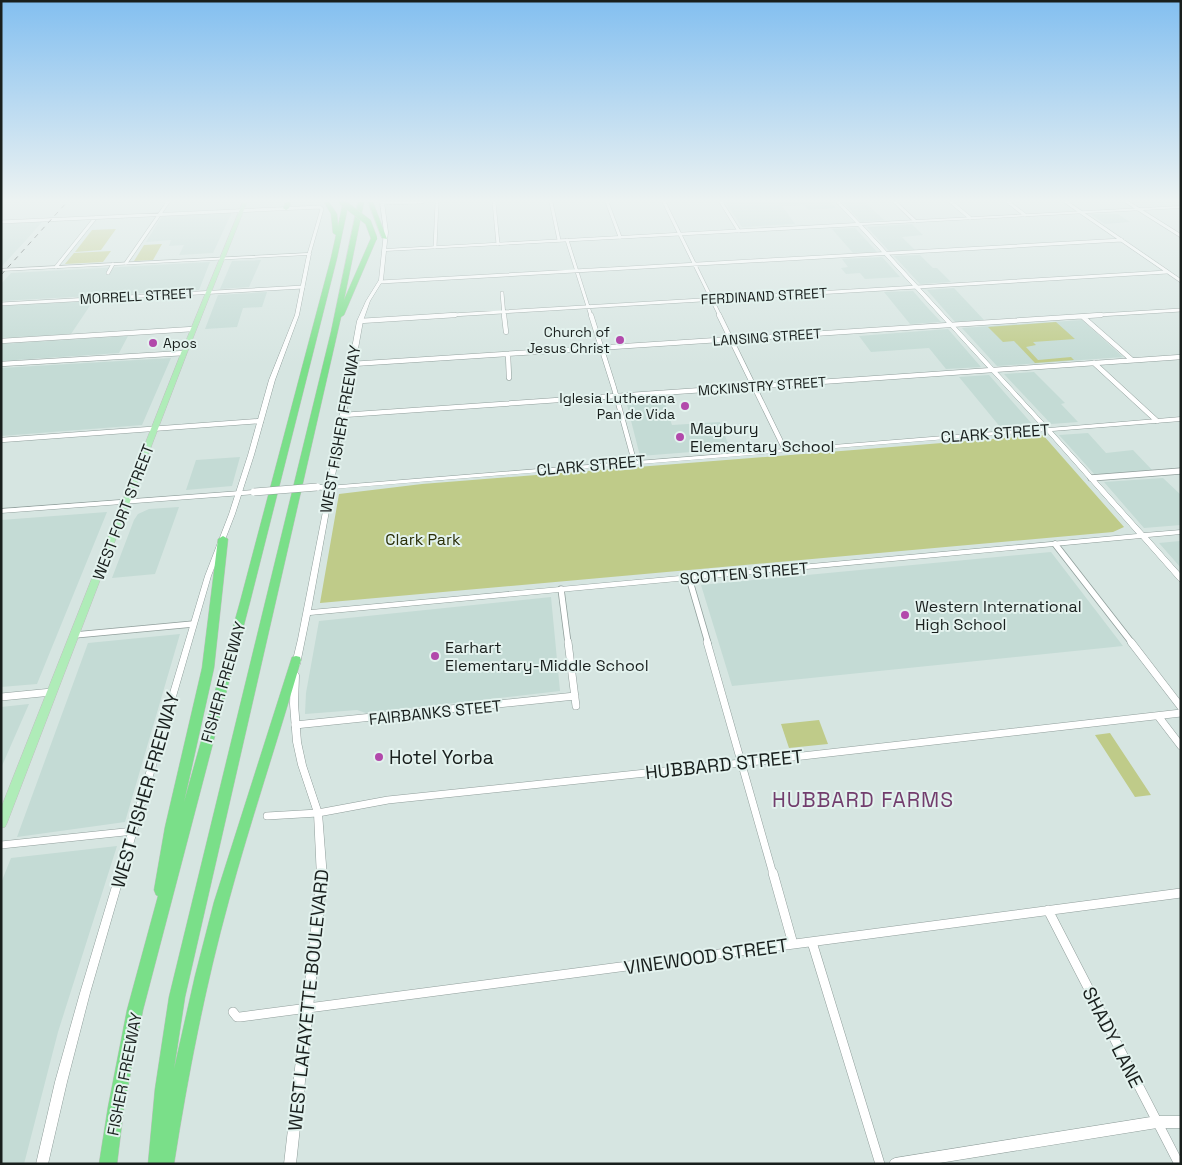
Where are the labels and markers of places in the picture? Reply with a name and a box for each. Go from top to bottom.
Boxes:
place label: Church of Jesus Christ [527,323,610,357]
place label: Apos [163,334,197,352]
marker: Church of Jesus Christ [614,334,626,346]
marker: Apos [147,337,159,349]
place label: Iglesia Lutherana Pan de Vida [559,389,675,423]
marker: Iglesia Lutherana Pan de Vida [679,400,691,412]
place label: Maybury Elementary School [690,418,835,457]
marker: Maybury Elementary School [674,431,686,443]
place label: Western International High School [915,596,1082,635]
marker: Western International High School [899,609,911,621]
place label: Earhart Elementary-Middle School [445,637,649,676]
marker: Earhart Elementary-Middle School [429,650,441,662]
place label: Hotel Yorba [389,745,494,770]
marker: Hotel Yorba [373,751,385,763]

